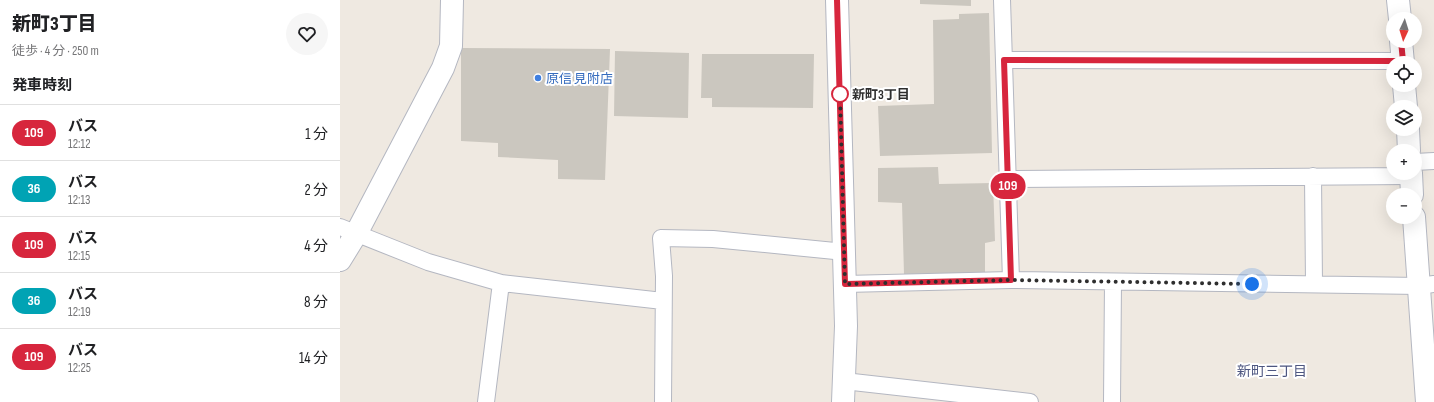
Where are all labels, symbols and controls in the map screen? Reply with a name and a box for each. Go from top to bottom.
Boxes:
north arrow [1386,12,1422,48]
map controls [1386,12,1422,224]
text: 新町3丁目 [12,13,97,36]
button: heart [286,13,328,55]
text: 徒歩 · 4 分 · 250 m [12,43,99,59]
button: locate [1386,56,1422,92]
place label: 原信 見附店 [546,71,613,87]
marker: 原信 見附店 [533,73,543,83]
text: 発車時刻 [12,76,72,95]
marker: 新町3丁目 [831,85,849,103]
place label: 新町3丁目 [852,87,910,103]
button: layers [1386,100,1422,136]
text: バス [68,117,98,136]
text: 109 [25,124,43,141]
text: 1 分 [305,125,328,144]
text: 12:12 [68,136,91,152]
button: + [1386,144,1422,180]
text: バス [68,173,98,192]
line badge: 109 [985,173,1031,199]
text: 109 [999,177,1017,194]
text: 36 [28,180,40,197]
text: 2 分 [304,181,328,200]
button: − [1386,188,1422,224]
text: 12:13 [68,192,91,208]
text: バス [68,229,98,248]
text: 109 [25,236,43,253]
text: 4 分 [304,237,328,256]
text: 12:15 [68,248,90,264]
your location [1242,274,1262,294]
text: バス [68,285,98,304]
text: 36 [28,292,40,309]
text: 8 分 [304,293,328,312]
text: 12:19 [68,304,91,320]
text: バス [68,341,98,360]
text: 109 [25,348,43,365]
text: 14 分 [299,349,328,368]
text: 12:25 [68,360,91,376]
district label: 新町三丁目 [1237,363,1307,380]

